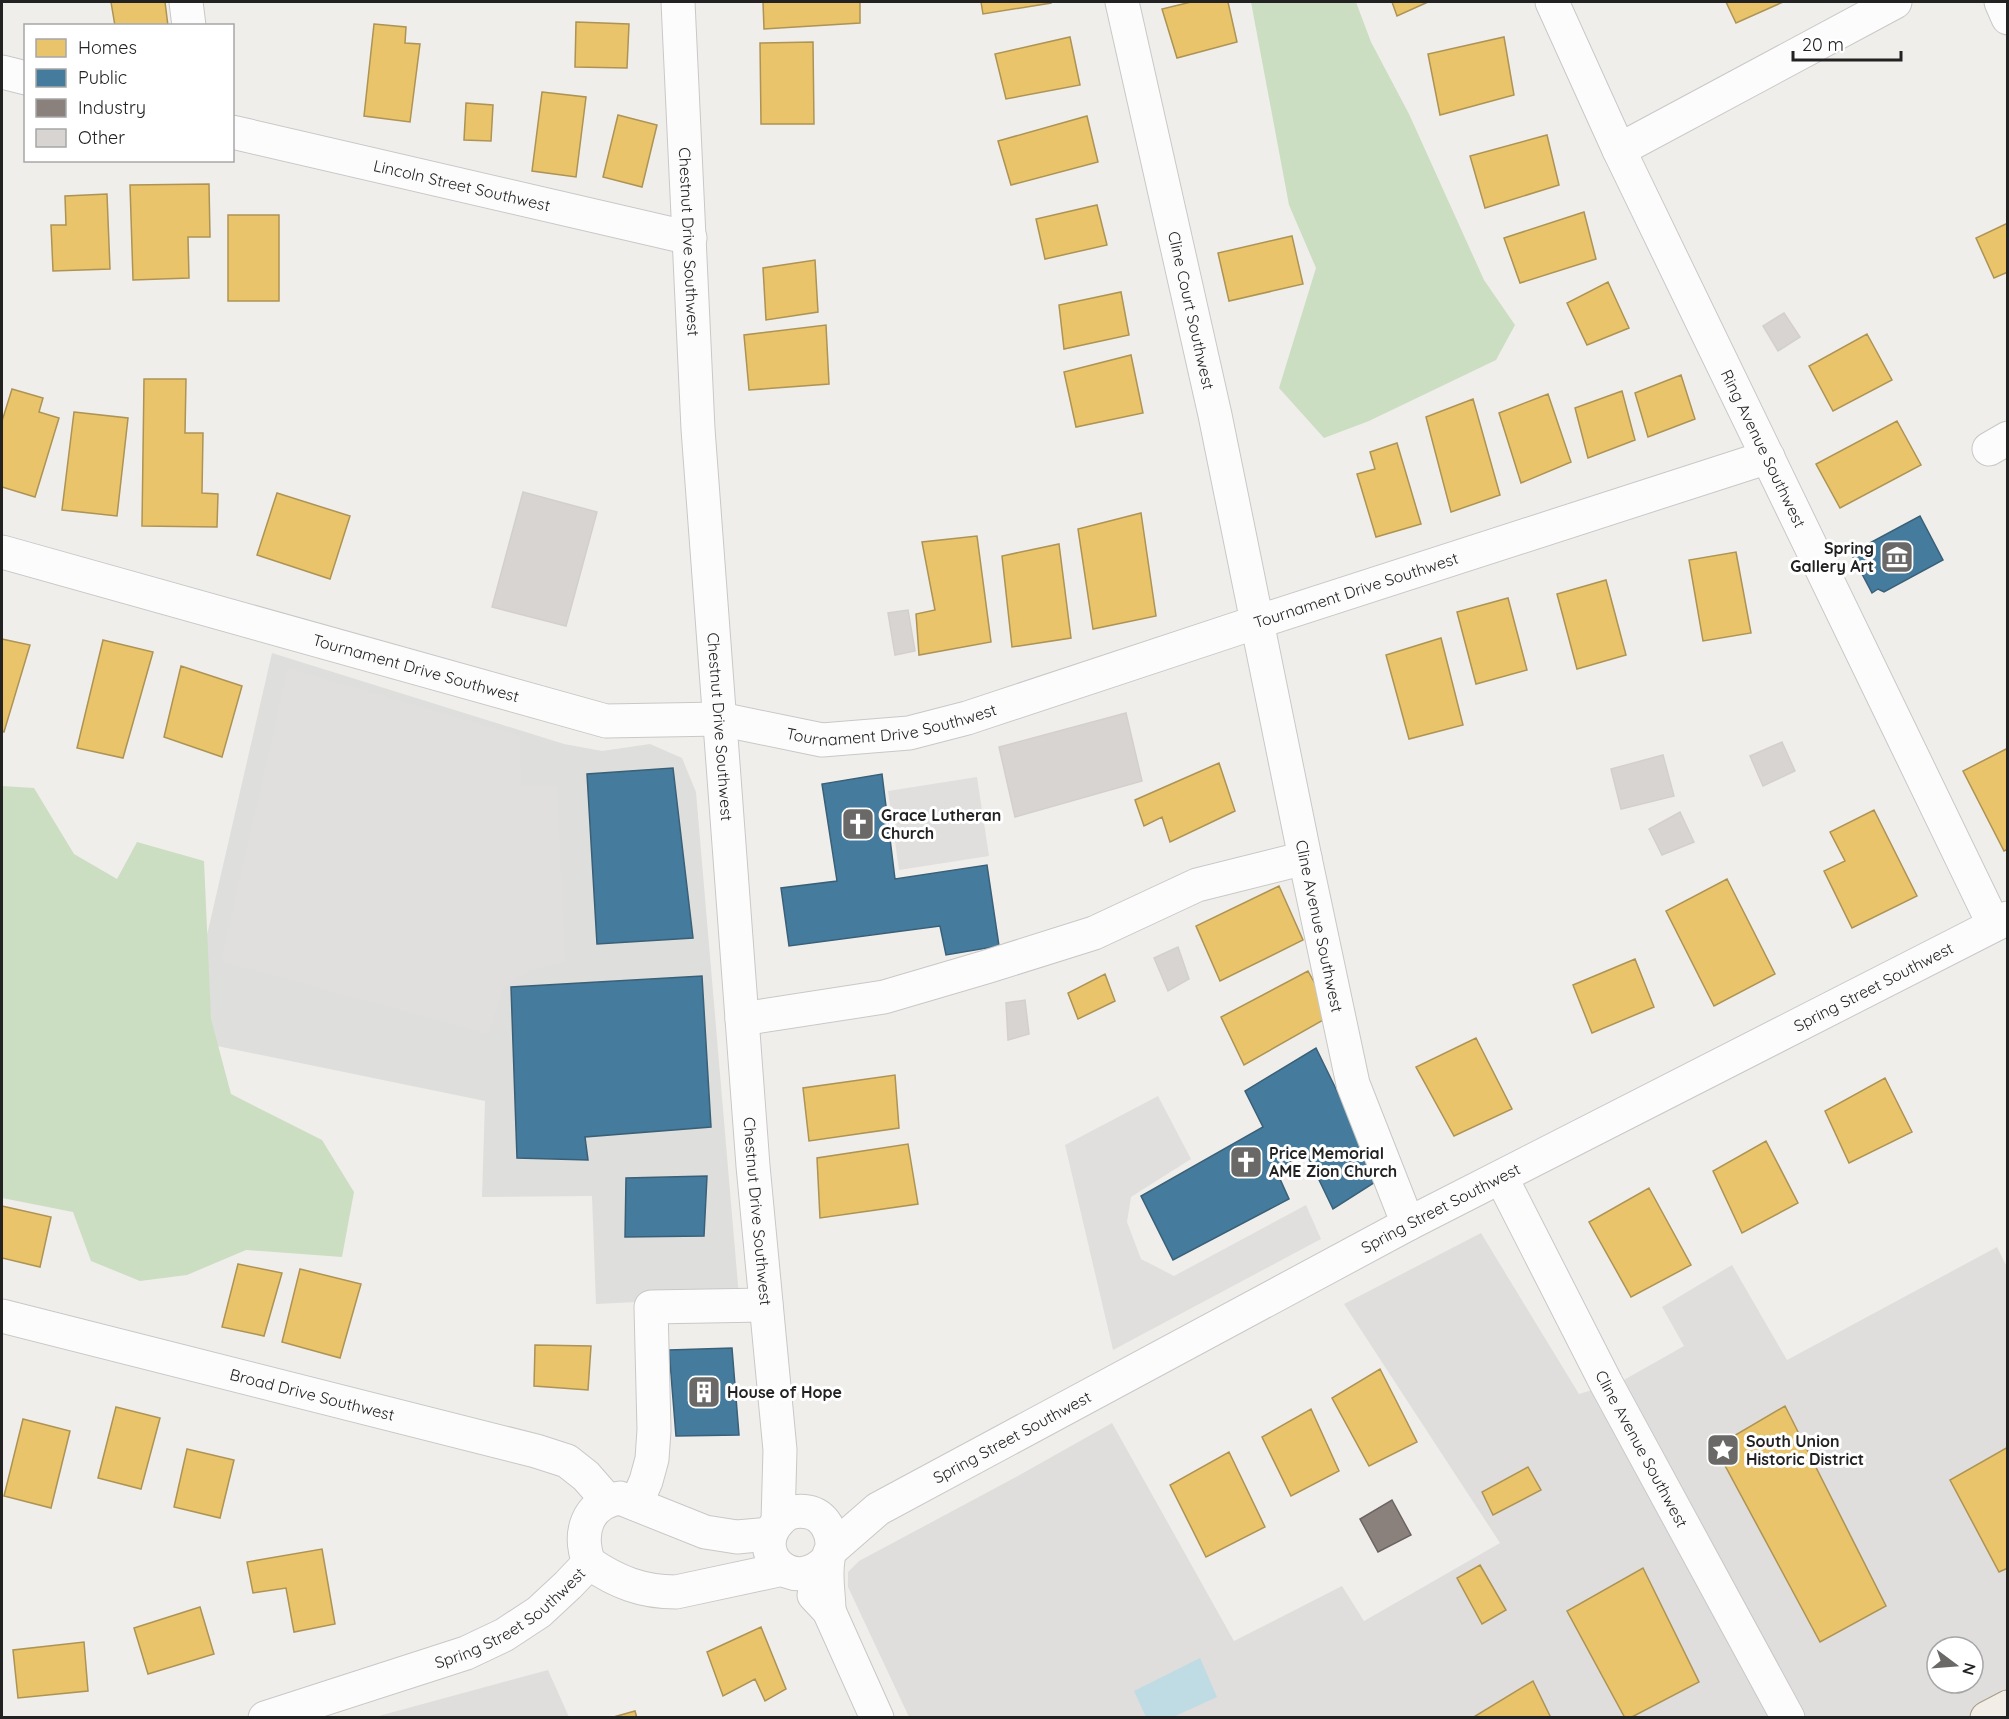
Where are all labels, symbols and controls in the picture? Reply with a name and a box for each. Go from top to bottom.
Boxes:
legend [24,24,234,162]
scale bar [1793,24,1901,62]
text: 20 m [1802,33,1844,56]
text: Homes [78,36,137,59]
text: Public [78,66,127,89]
text: Industry [78,96,146,119]
text: Other [78,126,125,149]
street label: Chestnut Drive Southwest [675,147,704,337]
street label: Lincoln Street Southwest [371,155,552,215]
street label: Cline Court Southwest [1164,229,1219,391]
street label: Ring Avenue Southwest [1717,366,1810,531]
place label: Spring Gallery Art [1790,538,1874,576]
museum icon: Spring Gallery Art [1879,539,1915,575]
street label: Tournament Drive Southwest [1251,548,1461,632]
street label: Tournament Drive Southwest [311,629,522,706]
street label: Chestnut Drive Southwest [703,632,737,822]
street label: Tournament Drive Southwest [785,699,999,750]
place label: Grace Lutheran Church [881,805,1001,843]
church icon: Grace Lutheran Church [840,806,876,842]
street label: Cline Avenue Southwest [1292,838,1347,1014]
street label: Spring Street Southwest [1790,938,1956,1036]
street label: Chestnut Drive Southwest [739,1116,776,1306]
place label: Price Memorial AME Zion Church [1269,1143,1397,1181]
church icon: Price Memorial AME Zion Church [1228,1144,1264,1180]
street label: Spring Street Southwest [1358,1159,1523,1257]
street label: Broad Drive Southwest [228,1364,397,1425]
street label: Cline Avenue Southwest [1591,1367,1692,1531]
building icon: House of Hope [686,1374,722,1410]
place label: House of Hope [727,1382,842,1402]
street label: Spring Street Southwest [929,1386,1094,1488]
place label: South Union Historic District [1746,1431,1864,1469]
place icon: South Union Historic District [1705,1432,1741,1468]
street label: Spring Street Southwest [432,1563,589,1673]
north arrow [1925,1635,1985,1695]
text: N [1958,1661,1981,1678]

